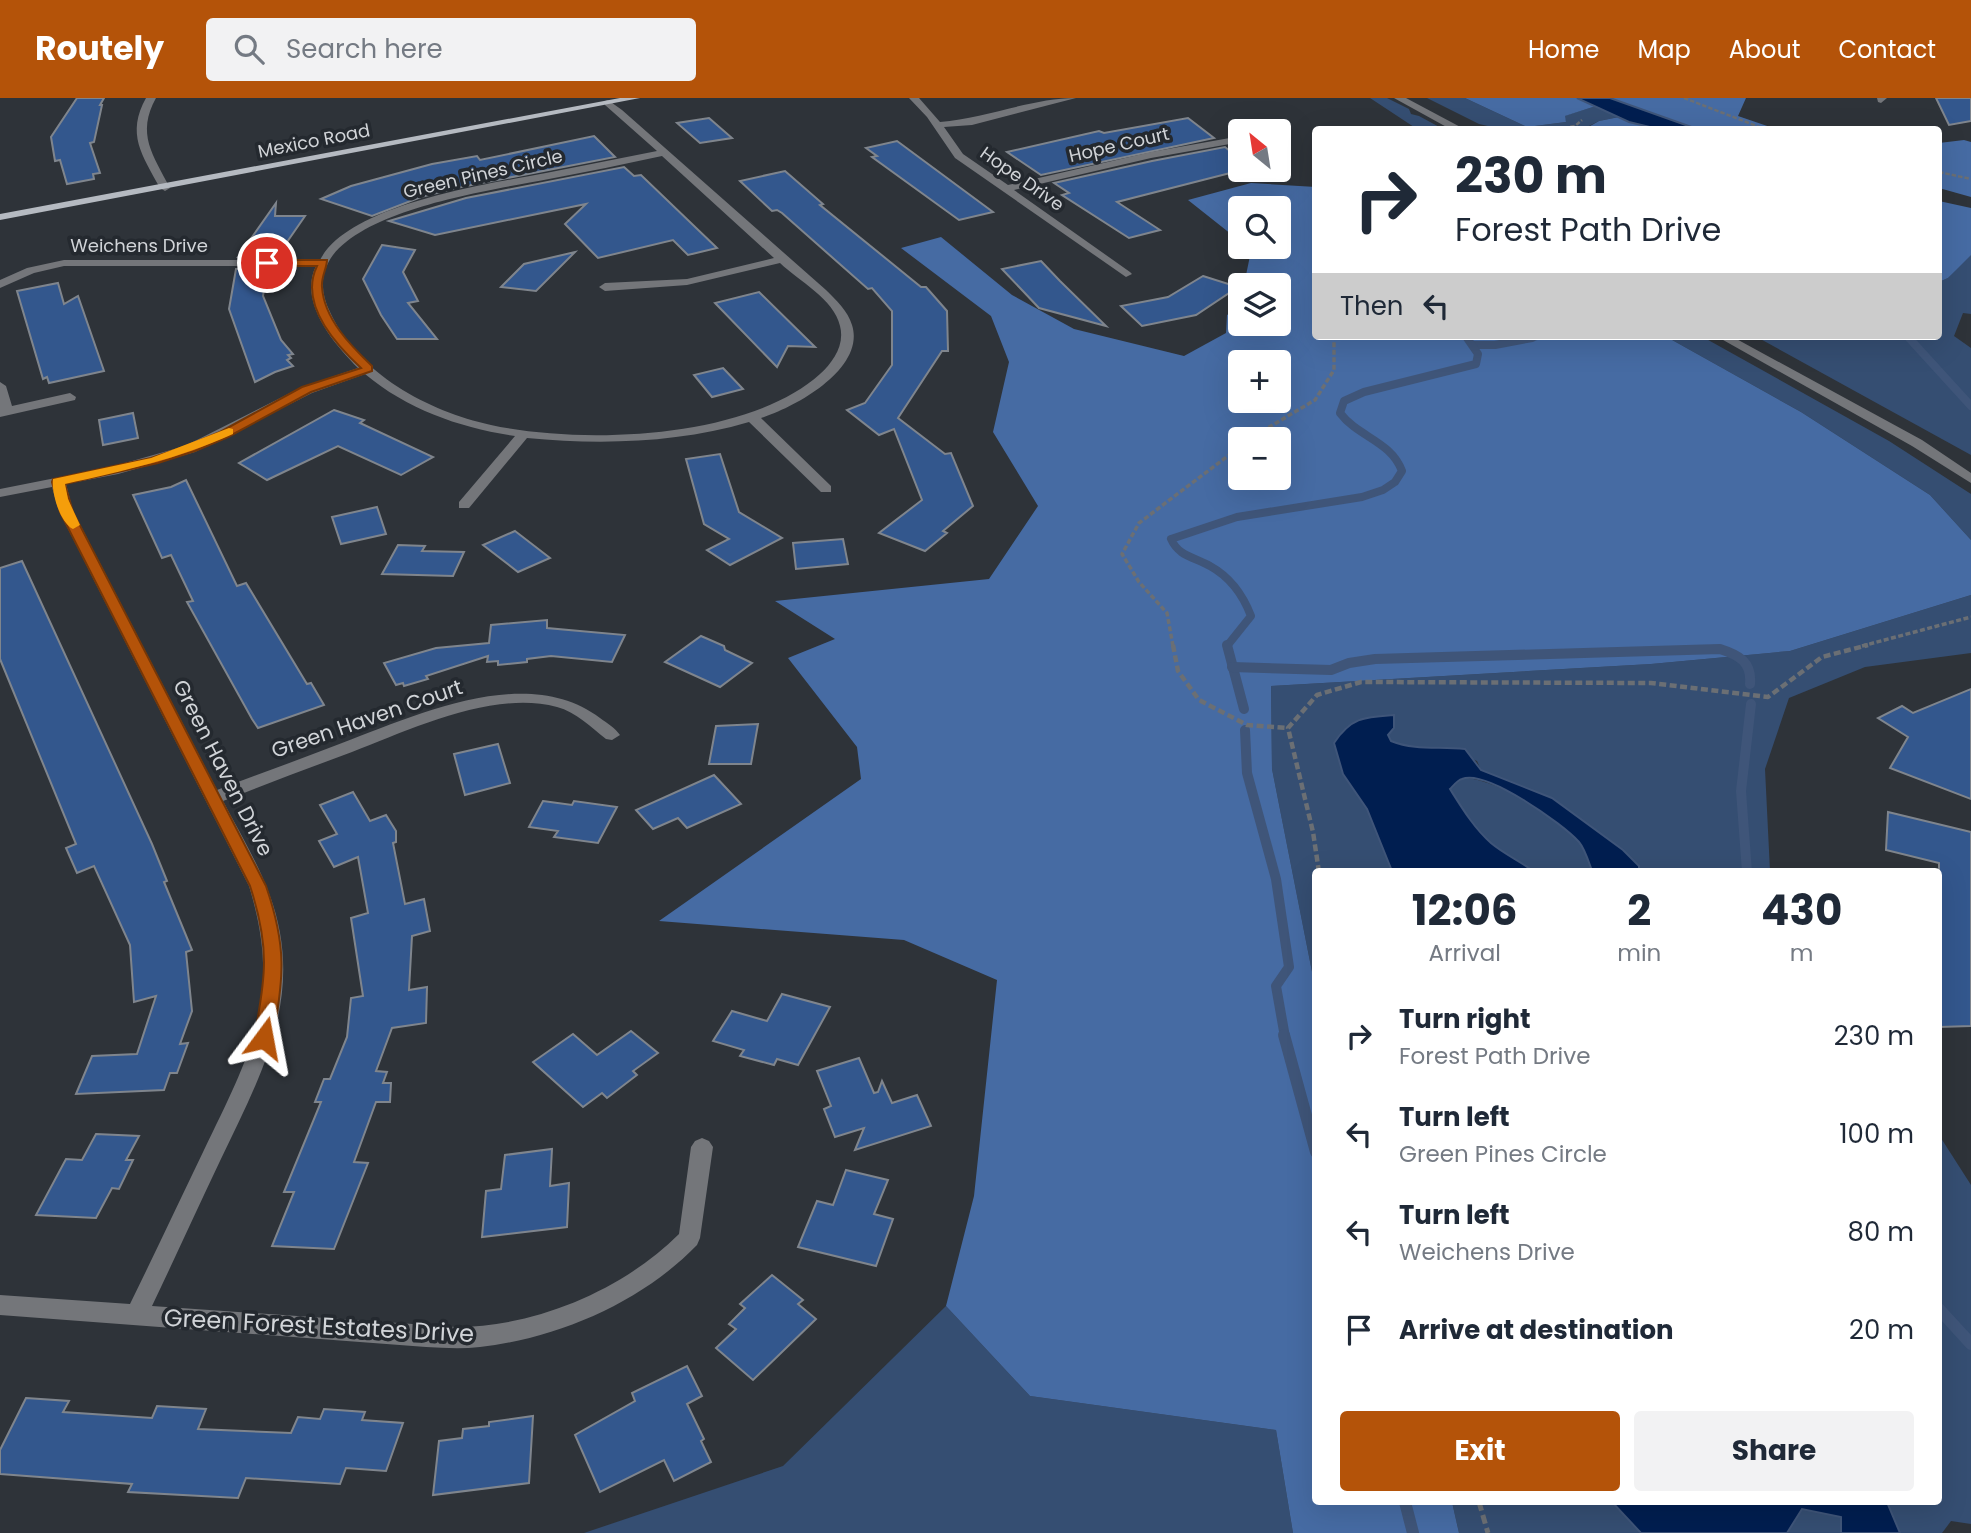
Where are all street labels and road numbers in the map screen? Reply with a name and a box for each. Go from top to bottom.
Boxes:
street label: Mexico Road [256,117,372,164]
street label: Hope Court [1066,121,1172,168]
street label: Hope Drive [975,140,1069,217]
street label: Green Pines Circle [401,143,565,204]
street label: Weichens Drive [70,233,208,258]
street label: Green Haven Court [267,672,466,765]
street label: Green Haven Drive [166,675,281,861]
street label: Green Forest Estates Drive [163,1301,475,1350]

